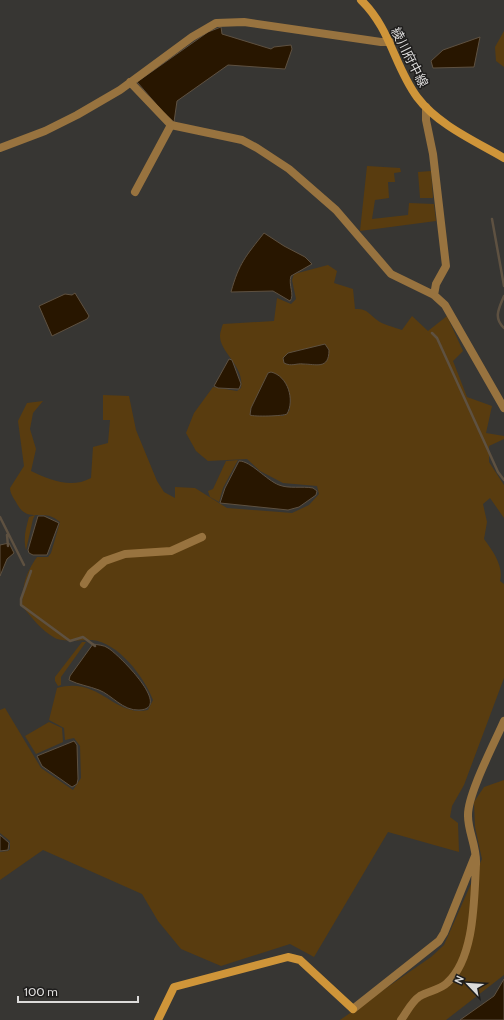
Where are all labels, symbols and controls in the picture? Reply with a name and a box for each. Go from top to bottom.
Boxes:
street label: 綾川府中線 [388,24,432,90]
north arrow [448,964,488,1004]
text: N [451,973,467,986]
scale bar [18,978,138,1004]
text: 100 m [24,984,58,999]

